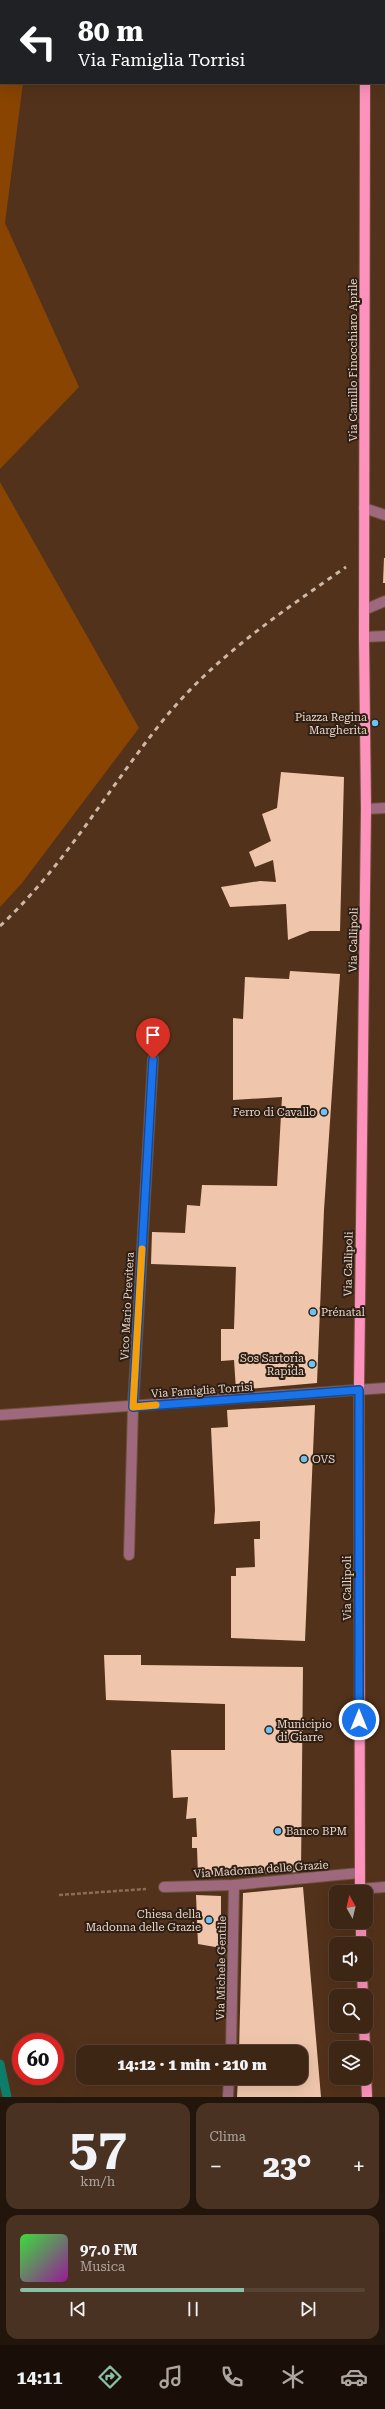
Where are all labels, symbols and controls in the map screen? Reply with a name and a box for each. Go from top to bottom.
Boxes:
text: 80 m [78,15,143,48]
icon: left [12,16,64,68]
text: Via Famiglia Torrisi [78,49,245,70]
street label: Via Camillo Finocchiaro Aprile [347,279,360,441]
place label: Piazza Regina Margherita [295,711,367,737]
marker: Piazza Regina Margherita [370,718,380,728]
street label: Via Callipoli [346,907,361,973]
pin [136,1018,170,1059]
icon: arrive [142,1024,164,1046]
place label: Ferro di Cavallo [233,1106,316,1119]
marker: Ferro di Cavallo [319,1107,329,1117]
street label: Via Callipoli [341,1231,356,1297]
street label: Vico Mario Previtera [118,1251,137,1361]
place label: Prénatal [321,1306,366,1319]
marker: Prénatal [308,1307,318,1317]
place label: Sos Sartoria Rapida [240,1352,304,1378]
marker: Sos Sartoria Rapida [307,1359,317,1369]
street label: Via Famiglia Torrisi [151,1380,254,1401]
place label: OVS [312,1453,335,1466]
marker: OVS [299,1454,309,1464]
street label: Via Callipoli [341,1555,354,1620]
position arrow [338,1699,380,1741]
place label: Municipio di Giarre [277,1718,332,1744]
marker: Municipio di Giarre [264,1725,274,1735]
place label: Banco BPM [286,1825,347,1838]
marker: Banco BPM [273,1826,283,1836]
street label: Via Madonna delle Grazie [193,1858,329,1881]
north arrow [329,1885,373,1929]
map controls [329,1885,373,2085]
place label: Chiesa della Madonna delle Grazie [86,1908,201,1934]
marker: Chiesa della Madonna delle Grazie [204,1915,214,1925]
street label: Via Michele Gentile [214,1916,229,2020]
button: sound [329,1937,373,1981]
button: search [329,1989,373,2033]
speed limit sign: 60 [12,2033,64,2085]
button: layers [329,2041,373,2085]
text: 14:12 · 1 min · 210 m [117,2056,267,2074]
text: 57 [69,2117,127,2178]
text: Clima [210,2129,246,2144]
text: 23° [263,2149,312,2184]
text: − [210,2154,222,2179]
text: + [353,2154,365,2179]
text: km/h [80,2174,115,2189]
text: 97.0 FM [80,2241,137,2259]
text: Musica [80,2259,125,2274]
icon: previous [67,2298,89,2320]
icon: pause [182,2298,204,2320]
icon: next [297,2298,319,2320]
icon: directions [96,2363,124,2391]
icon: music [157,2363,185,2391]
icon: phone [218,2363,246,2391]
icon: climate [279,2363,307,2391]
icon: car [340,2363,368,2391]
text: 14:11 [17,2367,63,2388]

